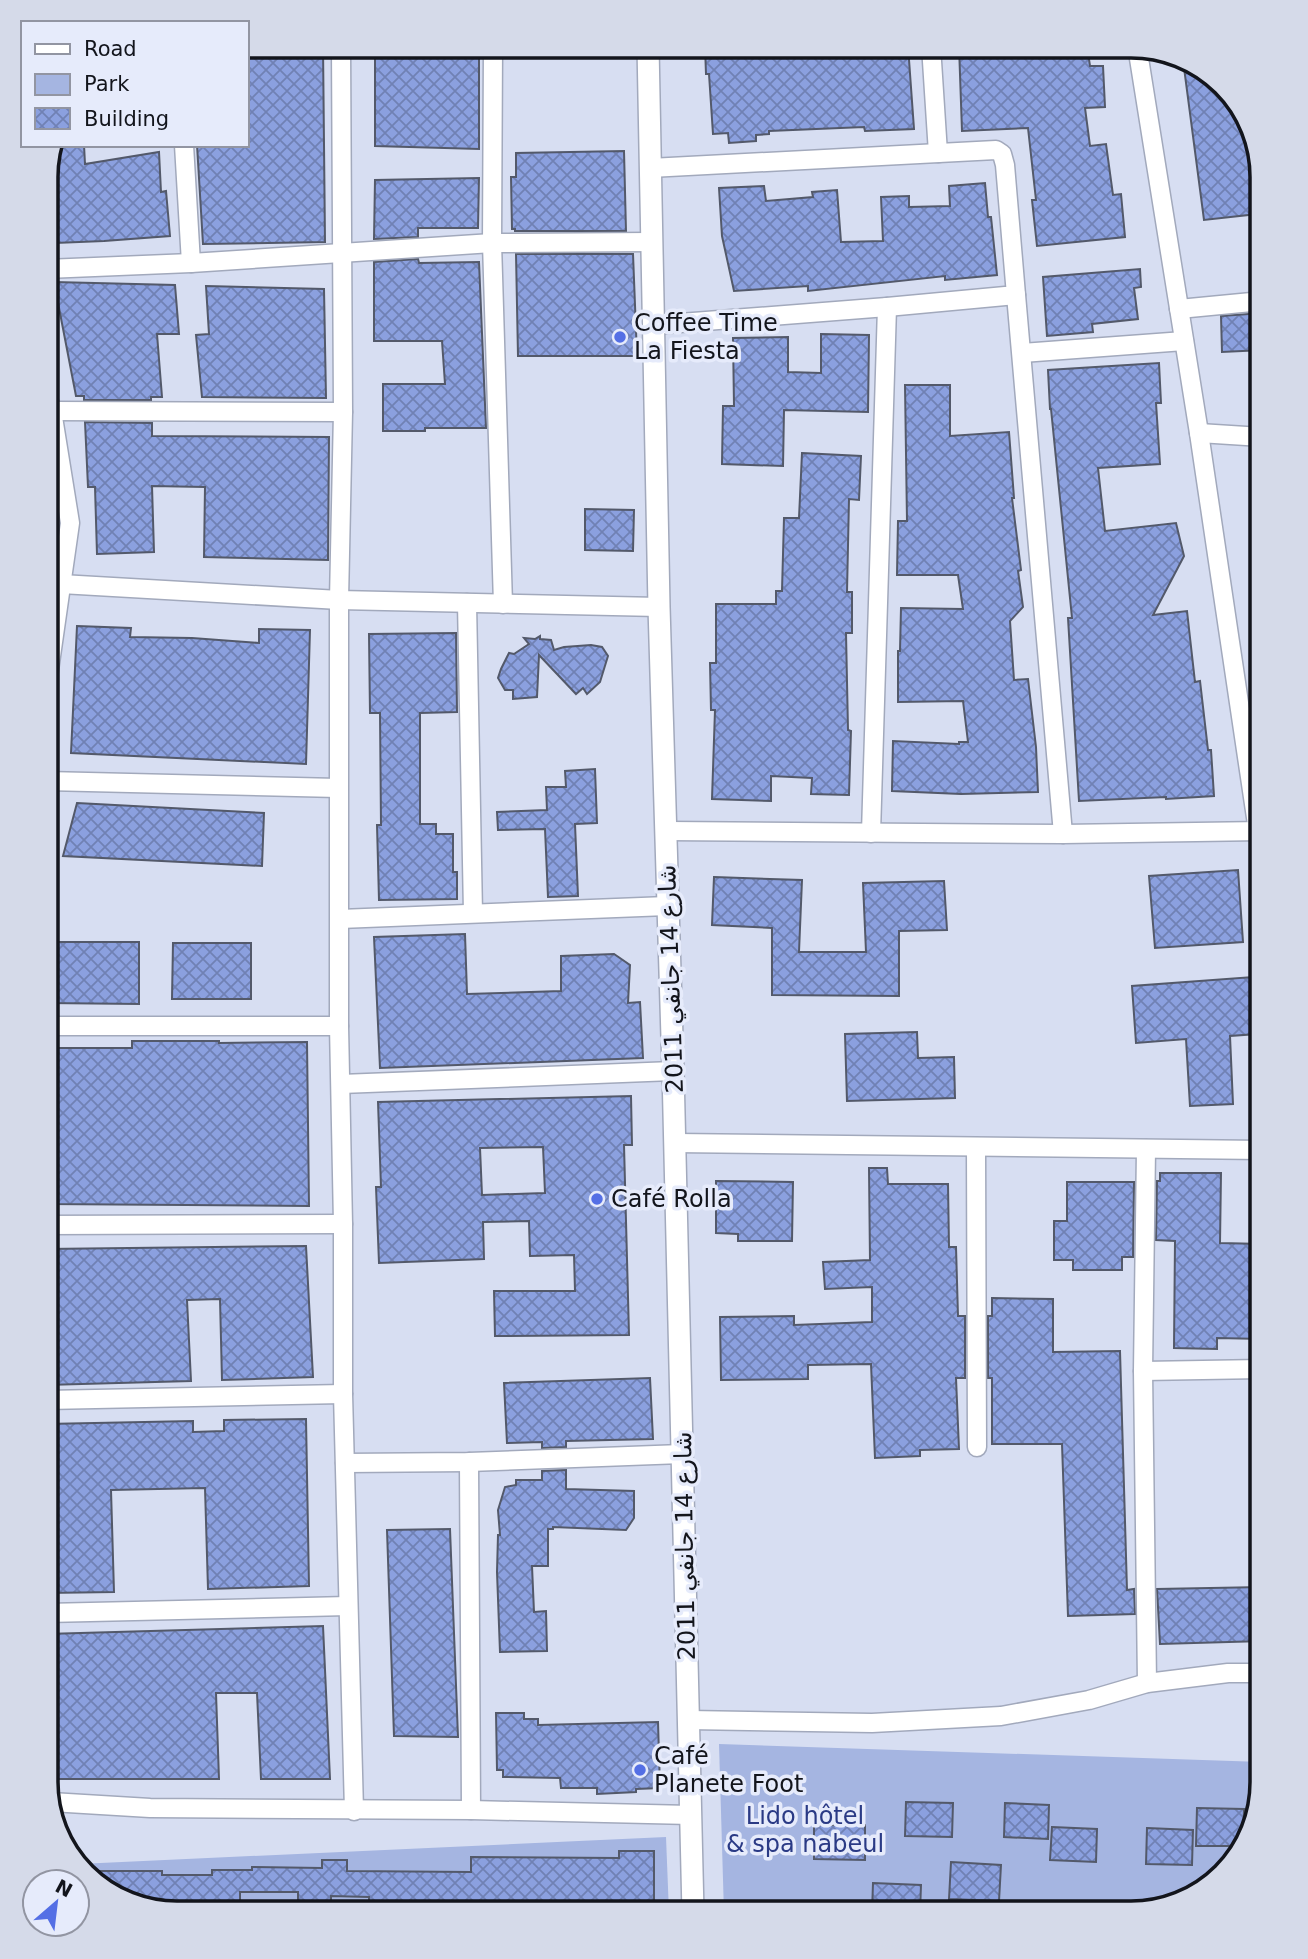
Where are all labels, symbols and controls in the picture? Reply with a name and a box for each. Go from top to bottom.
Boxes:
legend [21,21,248,147]
text: Road [84,37,137,61]
text: Park [84,72,130,96]
text: Building [84,107,169,131]
place label: Coffee Time La Fiesta [634,309,778,365]
marker: Coffee Time La Fiesta [612,329,628,345]
street label: شارع 14 جانفي 2011 [653,864,689,1094]
place label: Café Rolla [611,1185,732,1213]
marker: Café Rolla [589,1191,605,1207]
street label: شارع 14 جانفي 2011 [669,1431,701,1661]
place label: Café Planete Foot [654,1742,803,1798]
marker: Café Planete Foot [632,1762,648,1778]
park label: Lido hôtel & spa nabeul [726,1802,884,1858]
north arrow [21,1868,91,1938]
text: N [52,1875,76,1901]

